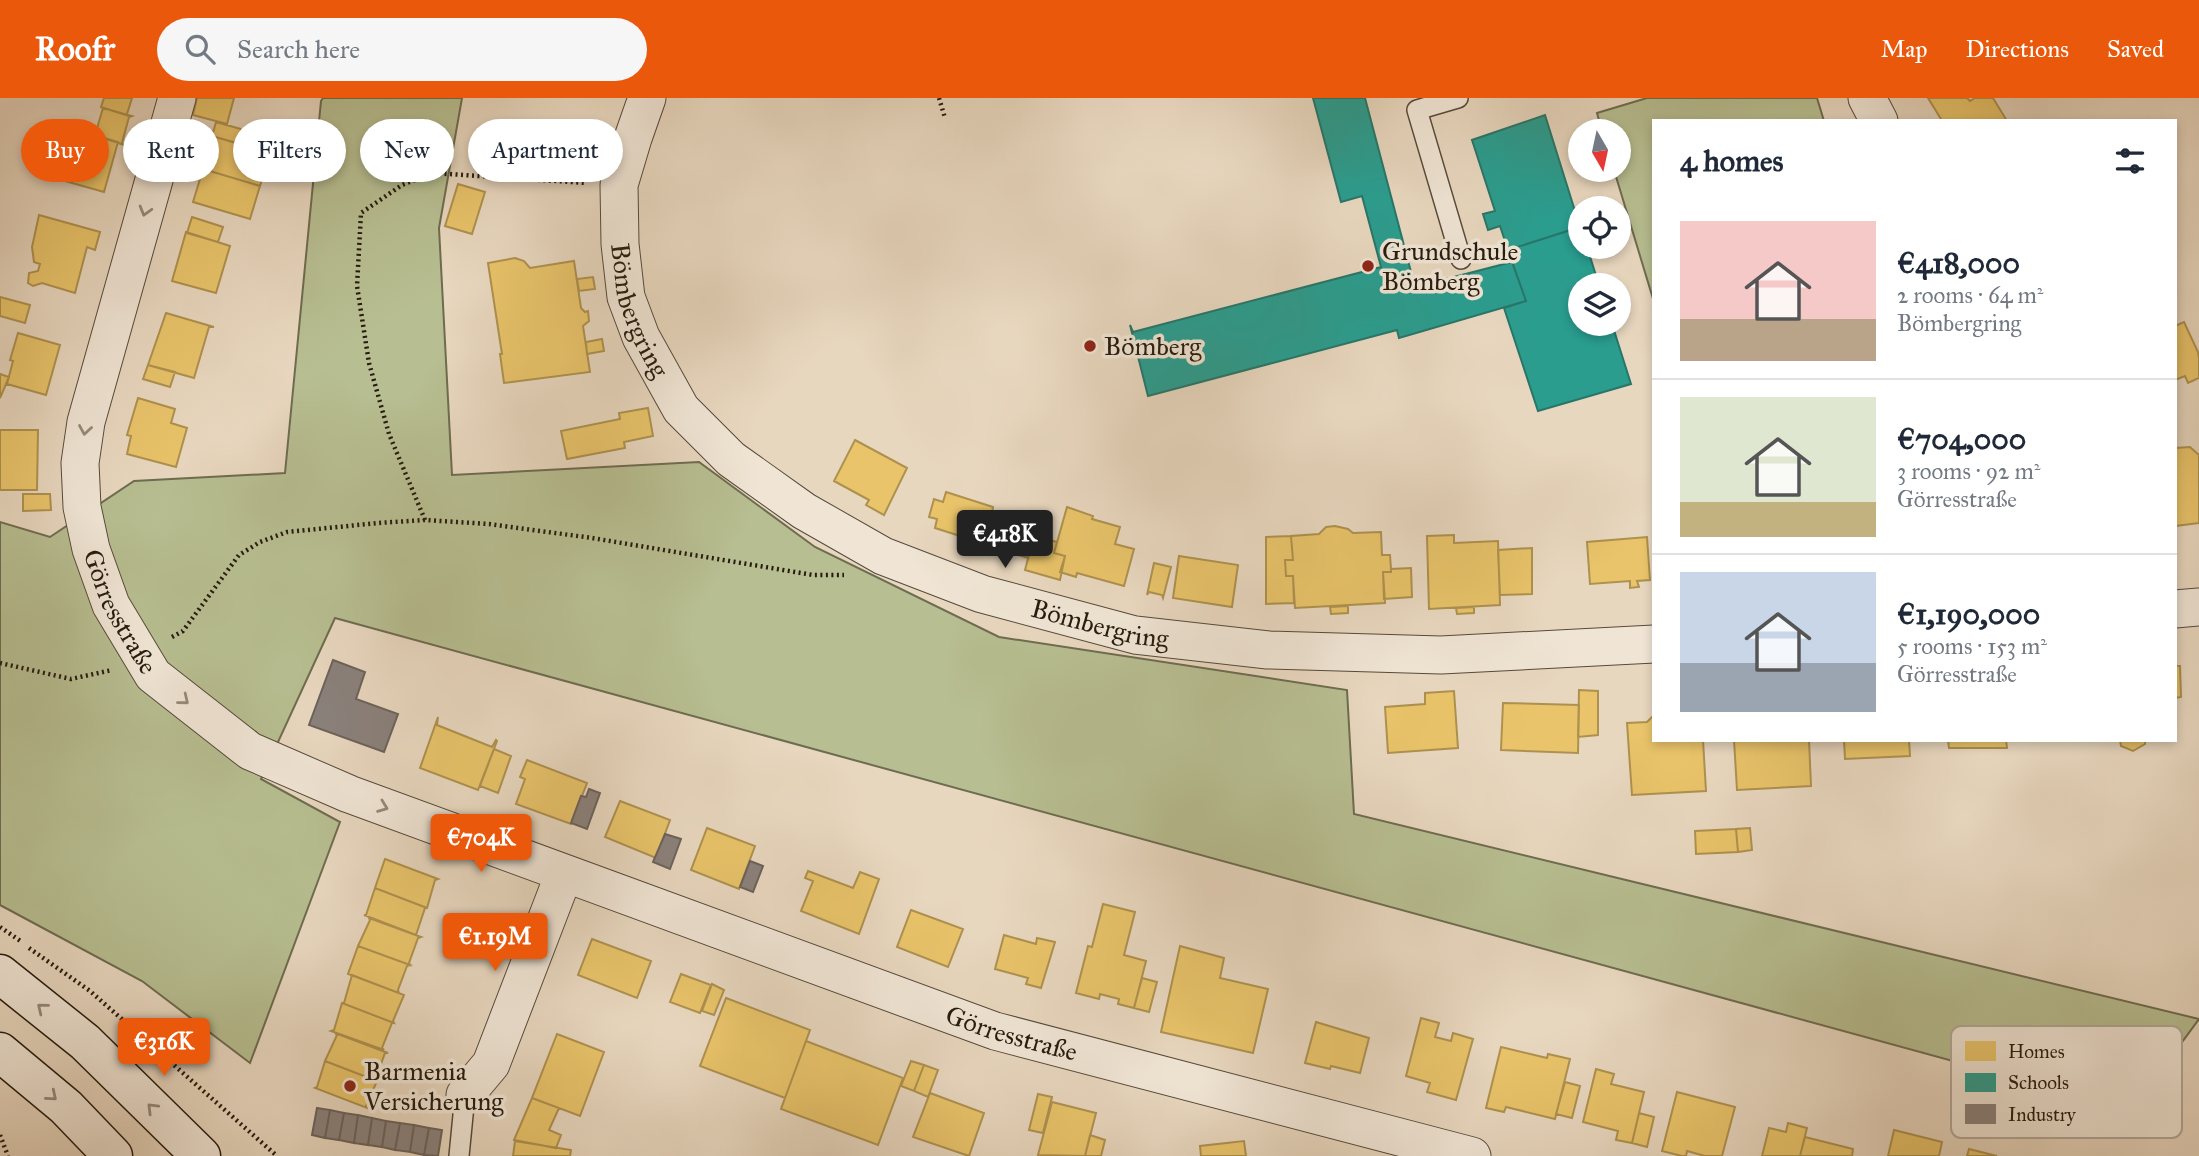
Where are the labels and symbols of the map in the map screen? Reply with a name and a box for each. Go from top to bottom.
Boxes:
north arrow [1568,119,1631,182]
one-way arrow [139,205,154,217]
place label: Grundschule Bömberg [1382,235,1518,297]
street label: Bömbergring [604,241,677,384]
marker: Grundschule Bömberg [1360,258,1376,274]
place label: Bömberg [1104,330,1202,362]
marker: Bömberg [1082,338,1098,354]
one-way arrow [78,424,93,436]
pin: €418K [956,510,1054,570]
street label: Görresstraße [76,545,165,680]
street label: Bömbergring [1028,592,1171,655]
one-way arrow [176,692,189,704]
one-way arrow [376,798,388,812]
pin: €704K [432,814,530,874]
pin: €1.19M [438,914,552,973]
street label: Görresstraße [941,998,1081,1068]
one-way arrow [38,1003,50,1016]
pin: €316K [115,1018,213,1078]
legend [1951,1026,2182,1138]
text: Homes [2008,1040,2065,1063]
place label: Barmenia Versicherung [363,1055,504,1117]
text: Schools [2008,1071,2069,1094]
marker: Barmenia Versicherung [342,1078,358,1094]
one-way arrow [44,1088,57,1100]
text: Industry [2008,1103,2077,1126]
one-way arrow [148,1104,161,1117]

